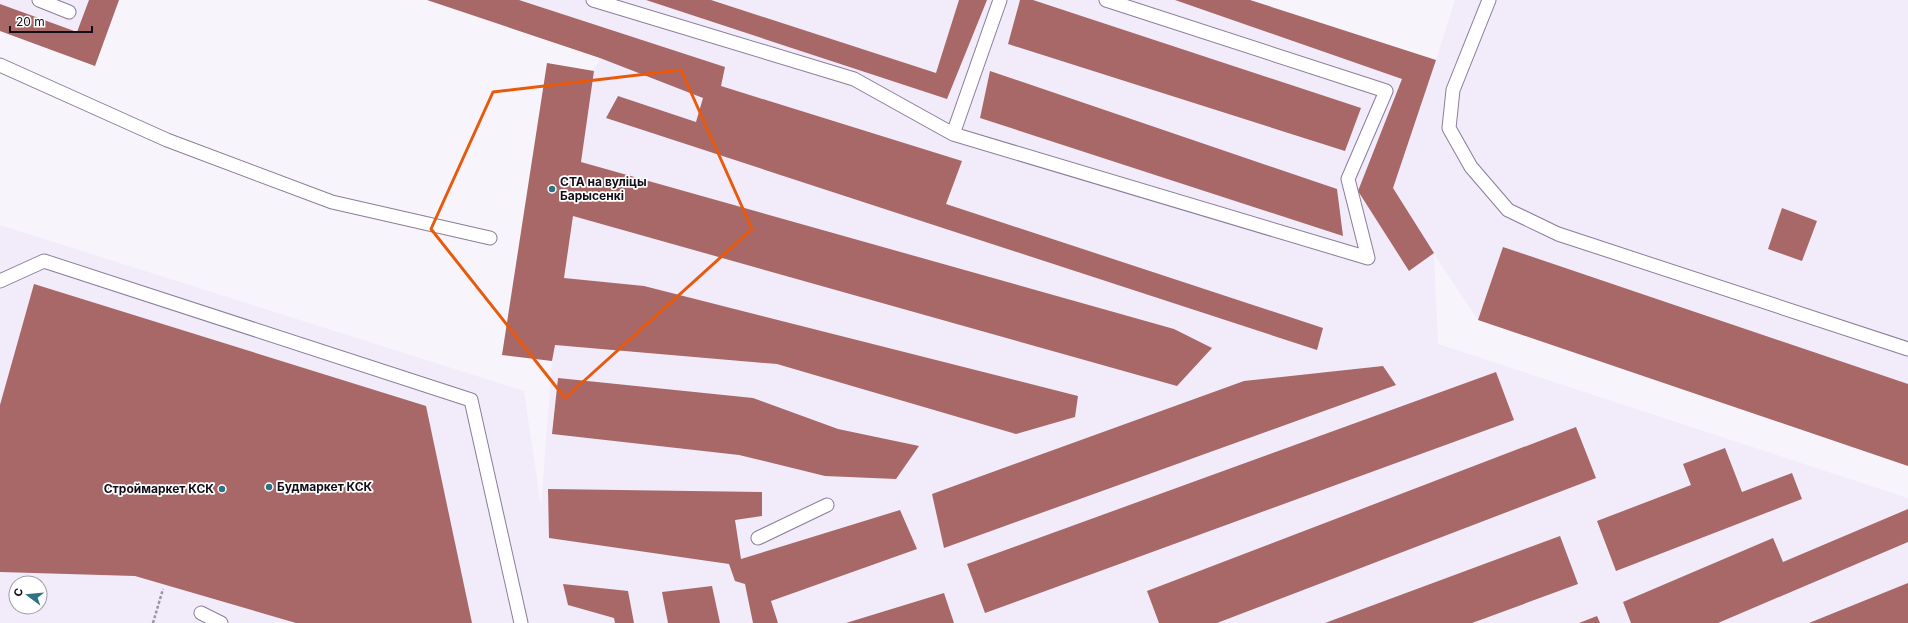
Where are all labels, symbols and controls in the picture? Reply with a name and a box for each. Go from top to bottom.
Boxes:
scale bar [10,8,92,34]
text: 20 m [16,14,45,29]
place label: СТА на вуліцы Барысенкі [560,174,647,203]
marker: СТА на вуліцы Барысенкі [547,184,557,194]
place label: Будмаркет КСК [277,479,373,494]
place label: Строймаркет КСК [104,481,214,496]
marker: Будмаркет КСК [264,482,274,492]
marker: Строймаркет КСК [217,484,227,494]
north arrow [8,575,48,615]
text: С [11,586,26,598]

